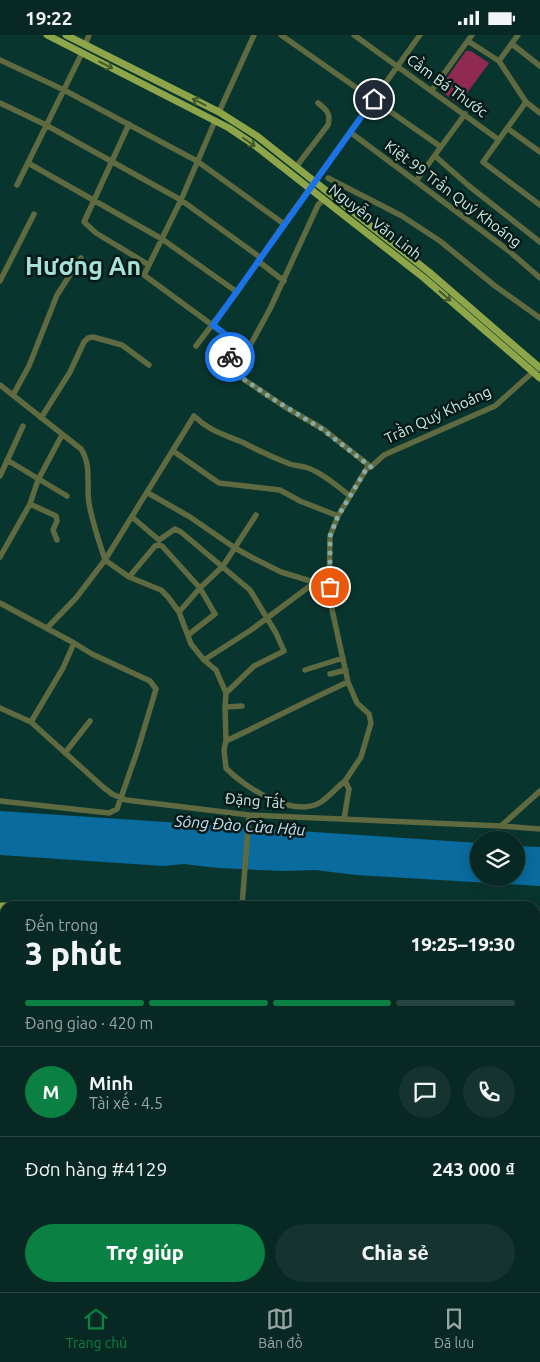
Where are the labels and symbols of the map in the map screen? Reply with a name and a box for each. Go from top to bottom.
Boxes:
street label: Cầm Bá Thước [404,49,492,121]
one-way arrow [98,61,113,70]
pin [353,78,395,120]
one-way arrow [192,97,207,106]
street label: Kiệt 99 Trần Quý Khoáng [382,135,526,250]
one-way arrow [242,137,256,147]
street label: Nguyễn Văn Linh [326,179,426,263]
district label: Hương An [25,252,141,280]
one-way arrow [438,291,451,302]
courier [205,332,255,382]
street label: Trần Quý Khoáng [381,381,494,447]
pin [309,566,351,608]
street label: Đặng Tất [224,788,286,812]
water label: Sông Đào Cửa Hậu [173,811,306,839]

